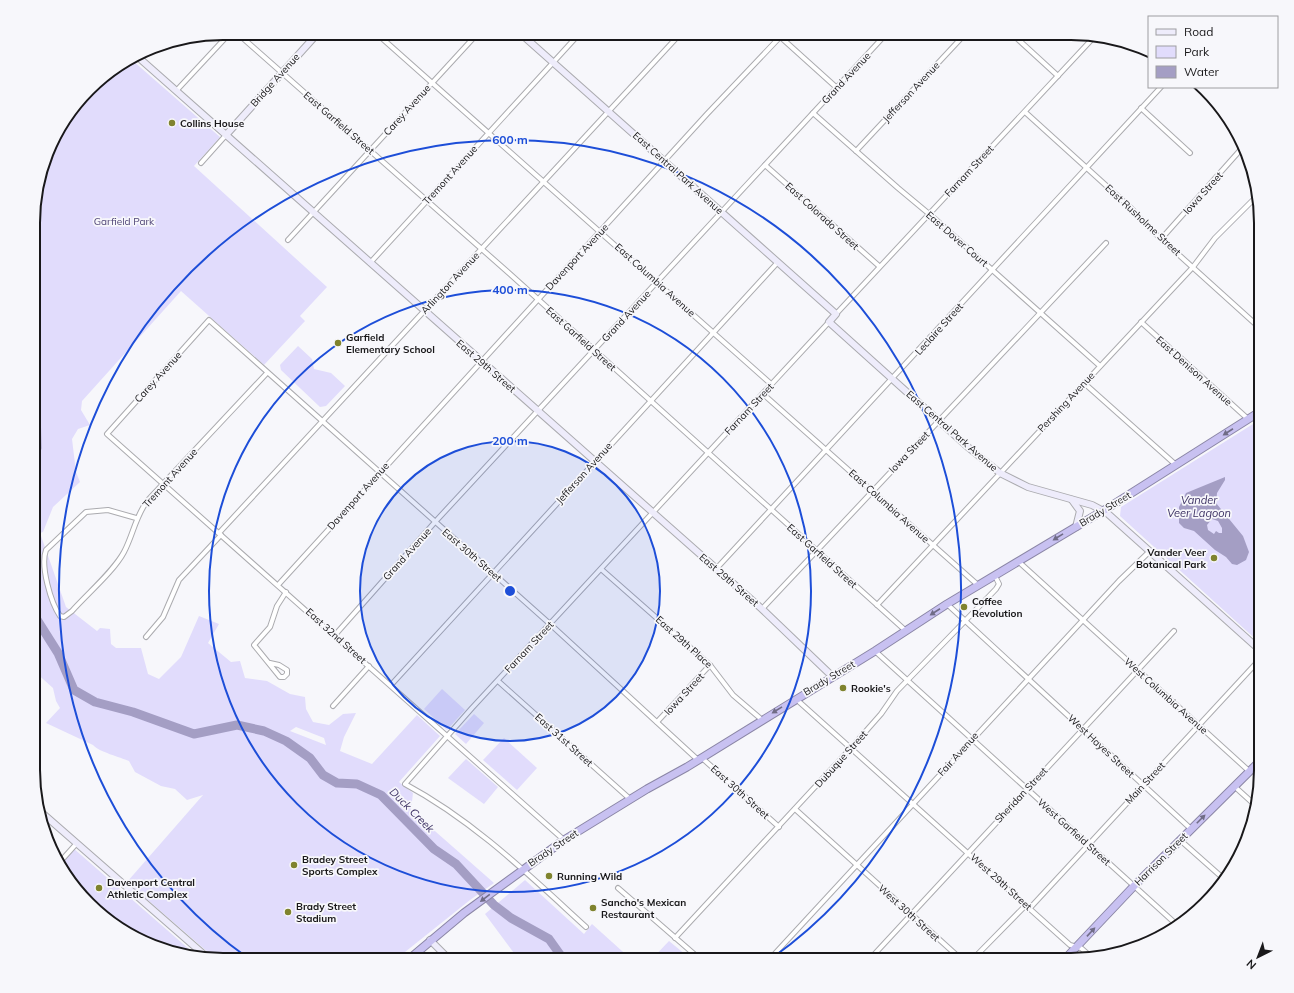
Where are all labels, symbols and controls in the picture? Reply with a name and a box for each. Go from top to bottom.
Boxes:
legend [1148,16,1278,88]
text: Road [1184,24,1213,39]
text: Park [1184,44,1210,59]
street label: Grand Avenue [819,49,873,107]
street label: Bridge Avenue [248,50,302,110]
street label: Jefferson Avenue [880,59,942,125]
text: Water [1184,64,1220,79]
street label: Carey Avenue [381,82,433,138]
street label: East Garfield Street [301,89,378,158]
place label: Collins House [180,117,245,130]
marker: Collins House [167,118,177,128]
street label: East Central Park Avenue [630,129,726,217]
text: 600 m [492,132,528,147]
street label: Farnam Street [942,142,997,200]
street label: Tremont Avenue [420,143,480,207]
street label: Iowa Street [1180,169,1226,217]
street label: East Colorado Street [782,179,862,253]
street label: East Rusholme Street [1102,182,1184,259]
street label: East Dover Court [923,208,991,270]
park label: Garfield Park [94,215,155,228]
street label: Davenport Avenue [543,221,611,293]
street label: East Columbia Avenue [612,240,698,320]
street label: Arlington Avenue [418,249,482,317]
text: 400 m [492,282,528,297]
street label: Grand Avenue [599,287,653,345]
street label: Leclaire Street [912,300,966,358]
street label: East Garfield Street [543,304,619,374]
place label: Garfield Elementary School [346,331,435,356]
street label: East Denison Avenue [1153,333,1235,409]
street label: East 29th Street [454,337,519,396]
marker: Garfield Elementary School [333,338,343,348]
street label: Carey Avenue [132,349,184,405]
street label: Pershing Avenue [1035,369,1097,435]
street label: Farnam Street [722,380,777,438]
street label: East Central Park Avenue [904,388,1000,474]
street label: Iowa Street [886,428,932,476]
one-way arrow [1223,428,1233,436]
text: 200 m [492,433,528,448]
street label: Jefferson Avenue [553,440,615,506]
street label: Tremont Avenue [140,446,200,510]
street label: Davenport Avenue [324,460,392,532]
street label: East Columbia Avenue [846,466,932,546]
street label: Brady Street [1077,488,1134,529]
water label: Vander Veer Lagoon [1167,493,1231,520]
street label: East Garfield Street [784,521,860,591]
street label: Grand Avenue [380,525,434,583]
street label: East 30th Street [440,526,505,585]
one-way arrow [1052,534,1064,541]
place label: Vander Veer Botanical Park [1136,546,1206,571]
street label: East 29th Street [697,551,762,610]
marker: Vander Veer Botanical Park [1209,553,1219,563]
centre of rings [503,584,517,598]
place label: Coffee Revolution [972,595,1022,620]
marker: Coffee Revolution [959,602,969,612]
street label: East 32nd Street [303,605,369,667]
one-way arrow [930,608,940,616]
street label: East 29th Place [653,613,715,671]
street label: Farnam Street [502,618,557,676]
street label: West Columbia Avenue [1122,655,1210,737]
street label: Brady Street [801,657,858,698]
street label: Iowa Street [661,670,707,718]
place label: Rookie's [851,682,891,695]
marker: Rookie's [838,683,848,693]
one-way arrow [772,706,782,714]
street label: East 31st Street [532,711,596,770]
street label: West Hayes Street [1065,712,1137,781]
street label: Dubuque Street [812,727,870,790]
street label: Fair Avenue [935,729,981,779]
street label: Main Street [1122,759,1168,807]
street label: East 30th Street [708,762,772,822]
street label: Sheridan Street [992,764,1051,826]
water label: Duck Creek [387,785,438,836]
street label: West Garfield Street [1035,796,1114,869]
one-way arrow [1196,814,1206,824]
street label: Brady Street [525,826,581,870]
street label: Harrison Street [1132,829,1191,888]
street label: West 29th Street [967,851,1035,913]
place label: Bradey Street Sports Complex [302,853,378,878]
marker: Bradey Street Sports Complex [289,860,299,870]
place label: Running Wild [557,870,622,883]
marker: Running Wild [544,871,554,881]
place label: Davenport Central Athletic Complex [107,876,195,901]
street label: West 30th Street [875,882,943,944]
marker: Davenport Central Athletic Complex [94,883,104,893]
one-way arrow [479,894,490,902]
place label: Sancho's Mexican Restaurant [601,896,686,921]
place label: Brady Street Stadium [296,900,356,925]
marker: Sancho's Mexican Restaurant [588,903,598,913]
marker: Brady Street Stadium [283,907,293,917]
one-way arrow [1086,927,1096,937]
north arrow [1238,937,1278,977]
text: N [1244,956,1259,972]

